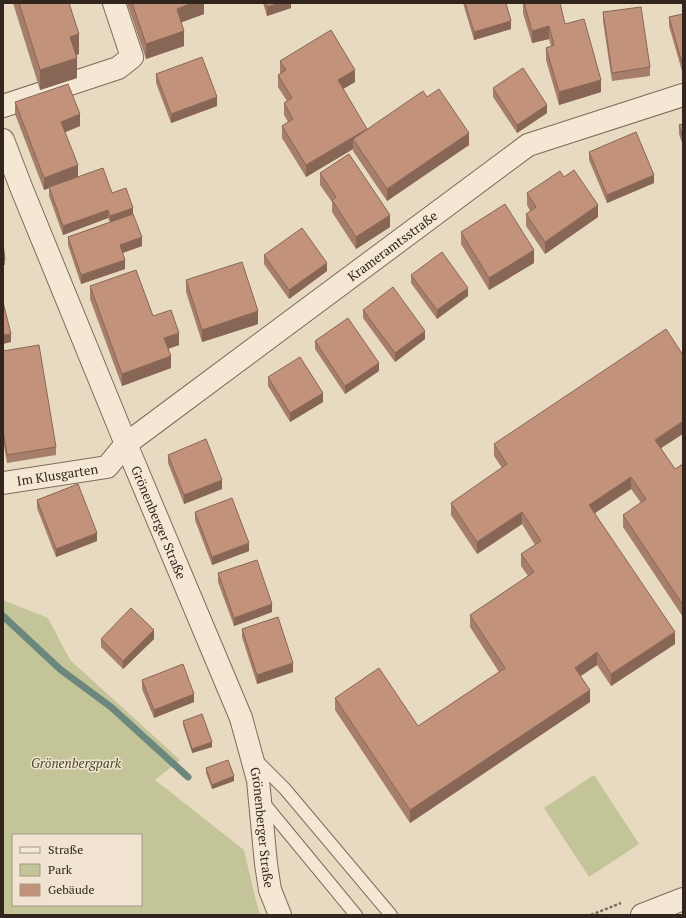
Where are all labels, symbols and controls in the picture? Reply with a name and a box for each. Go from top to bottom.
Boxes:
street label: Krameramtsstraße [344,206,441,285]
street label: Im Klusgarten [15,459,99,490]
street label: Grönenberger Straße [127,463,191,582]
park label: Grönenbergpark [31,754,122,772]
street label: Grönenberger Straße [246,765,279,889]
legend [12,834,142,906]
text: Straße [48,842,83,857]
text: Park [48,862,73,877]
text: Gebäude [48,882,94,897]

